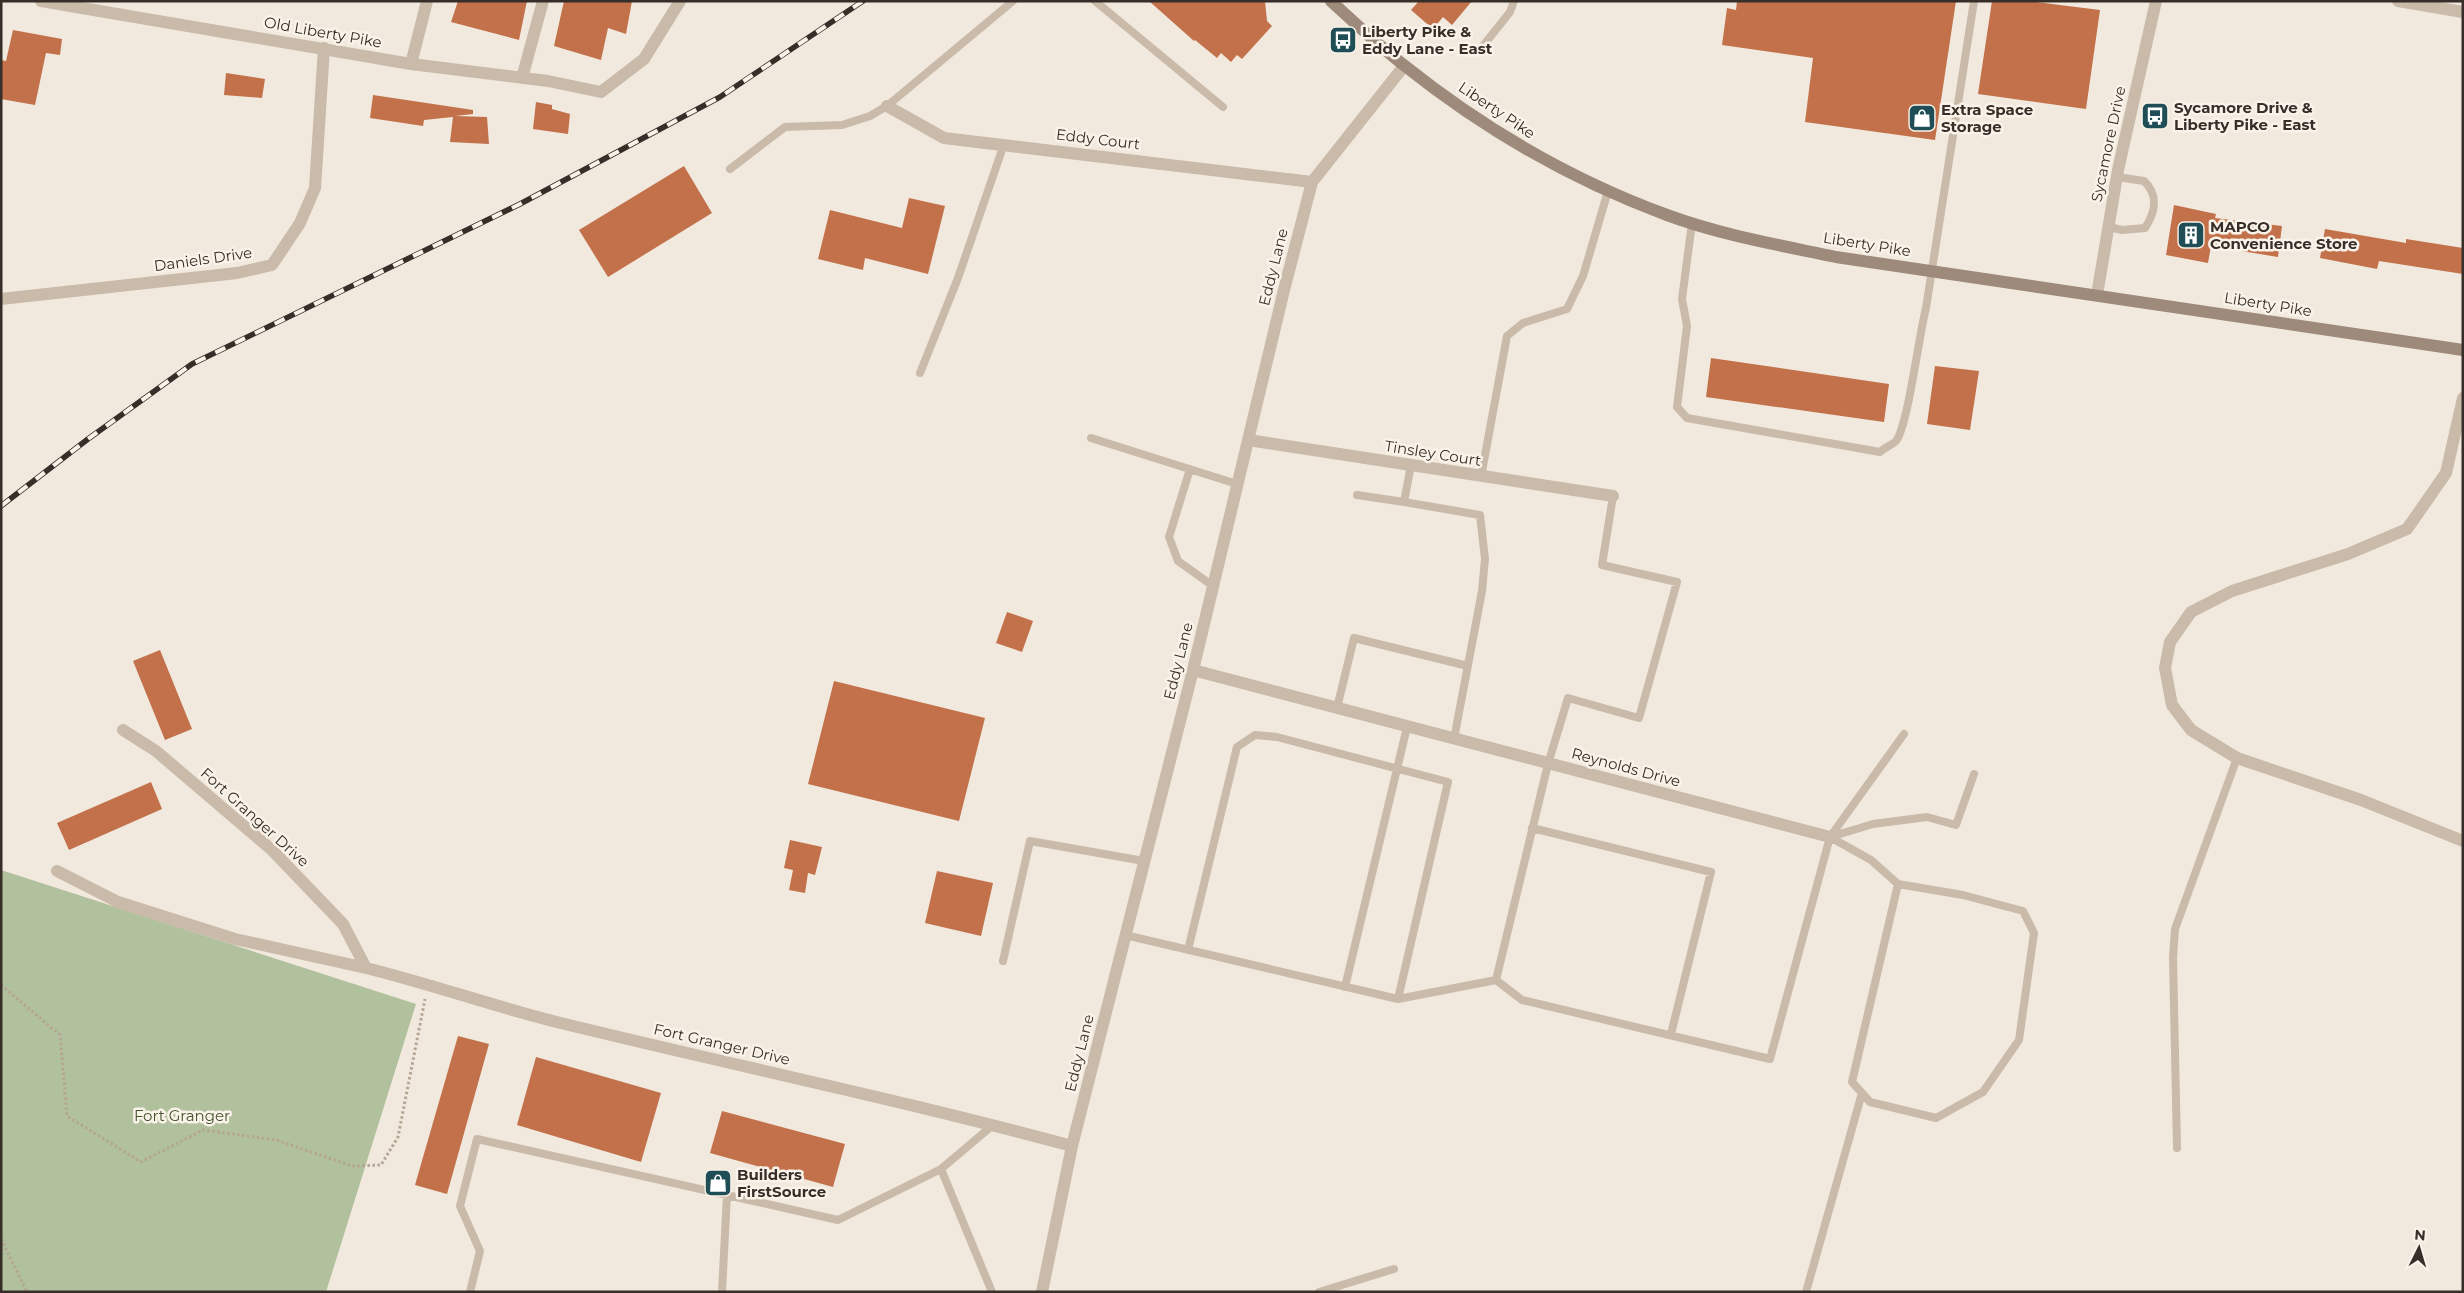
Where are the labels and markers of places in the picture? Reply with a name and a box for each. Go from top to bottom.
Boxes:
place label: Liberty Pike & Eddy Lane - East [1362,22,1493,58]
bus stop icon: Liberty Pike & Eddy Lane - East [1328,25,1358,55]
place label: Sycamore Drive & Liberty Pike - East [2174,98,2316,134]
place label: Extra Space Storage [1941,100,2033,136]
bus stop icon: Sycamore Drive & Liberty Pike - East [2140,101,2170,131]
shop icon: Extra Space Storage [1907,103,1937,133]
place label: MAPCO Convenience Store [2210,217,2358,253]
building icon: MAPCO Convenience Store [2176,220,2206,250]
place label: Builders FirstSource [737,1165,826,1201]
shop icon: Builders FirstSource [703,1168,733,1198]

